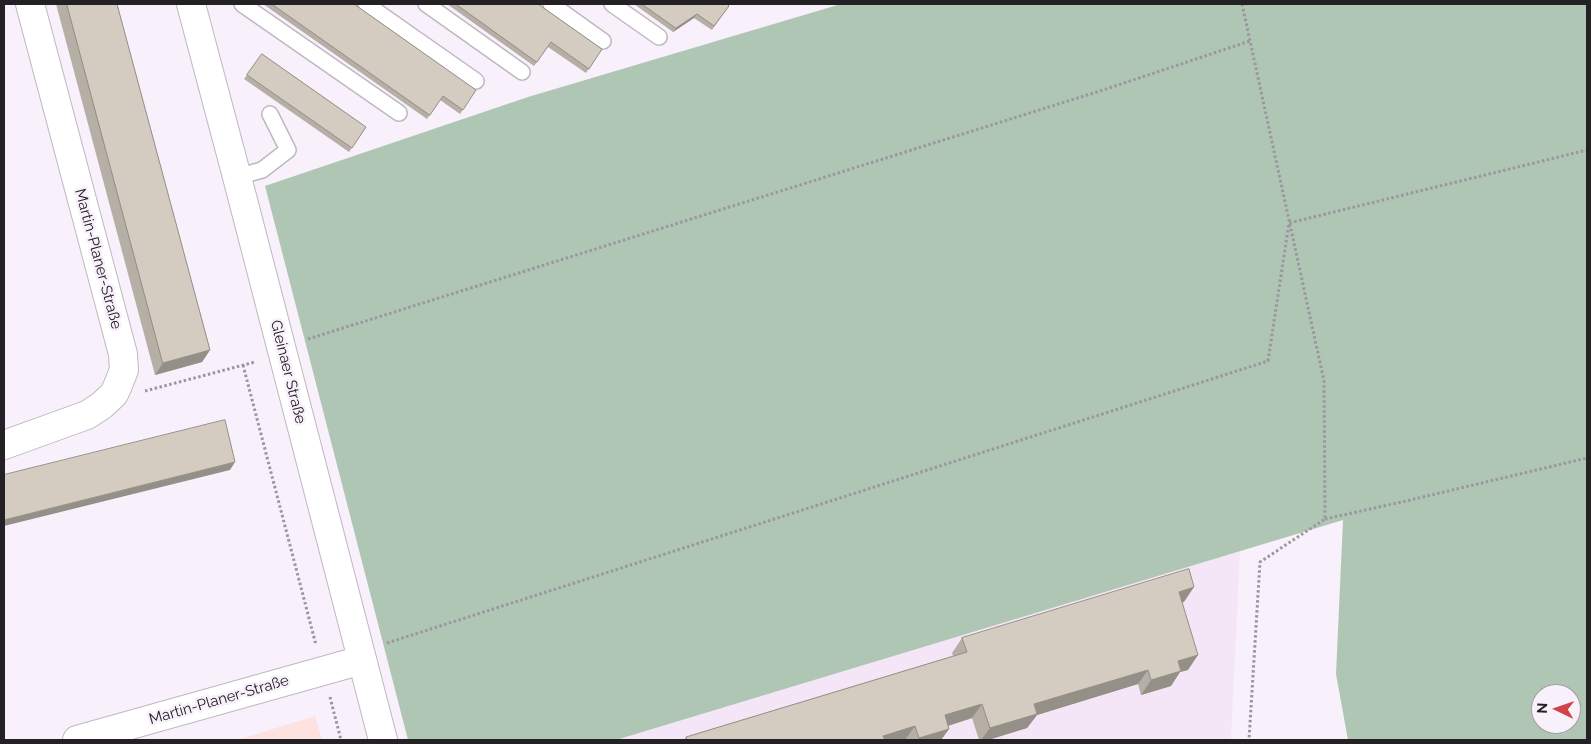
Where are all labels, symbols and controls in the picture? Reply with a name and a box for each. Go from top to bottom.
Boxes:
street label: Martin-Planer-Straße [71,187,125,331]
street label: Gleinaer Straße [266,318,310,426]
street label: Martin-Planer-Straße [147,671,291,729]
north arrow [1531,684,1581,734]
text: N [1534,703,1550,714]

